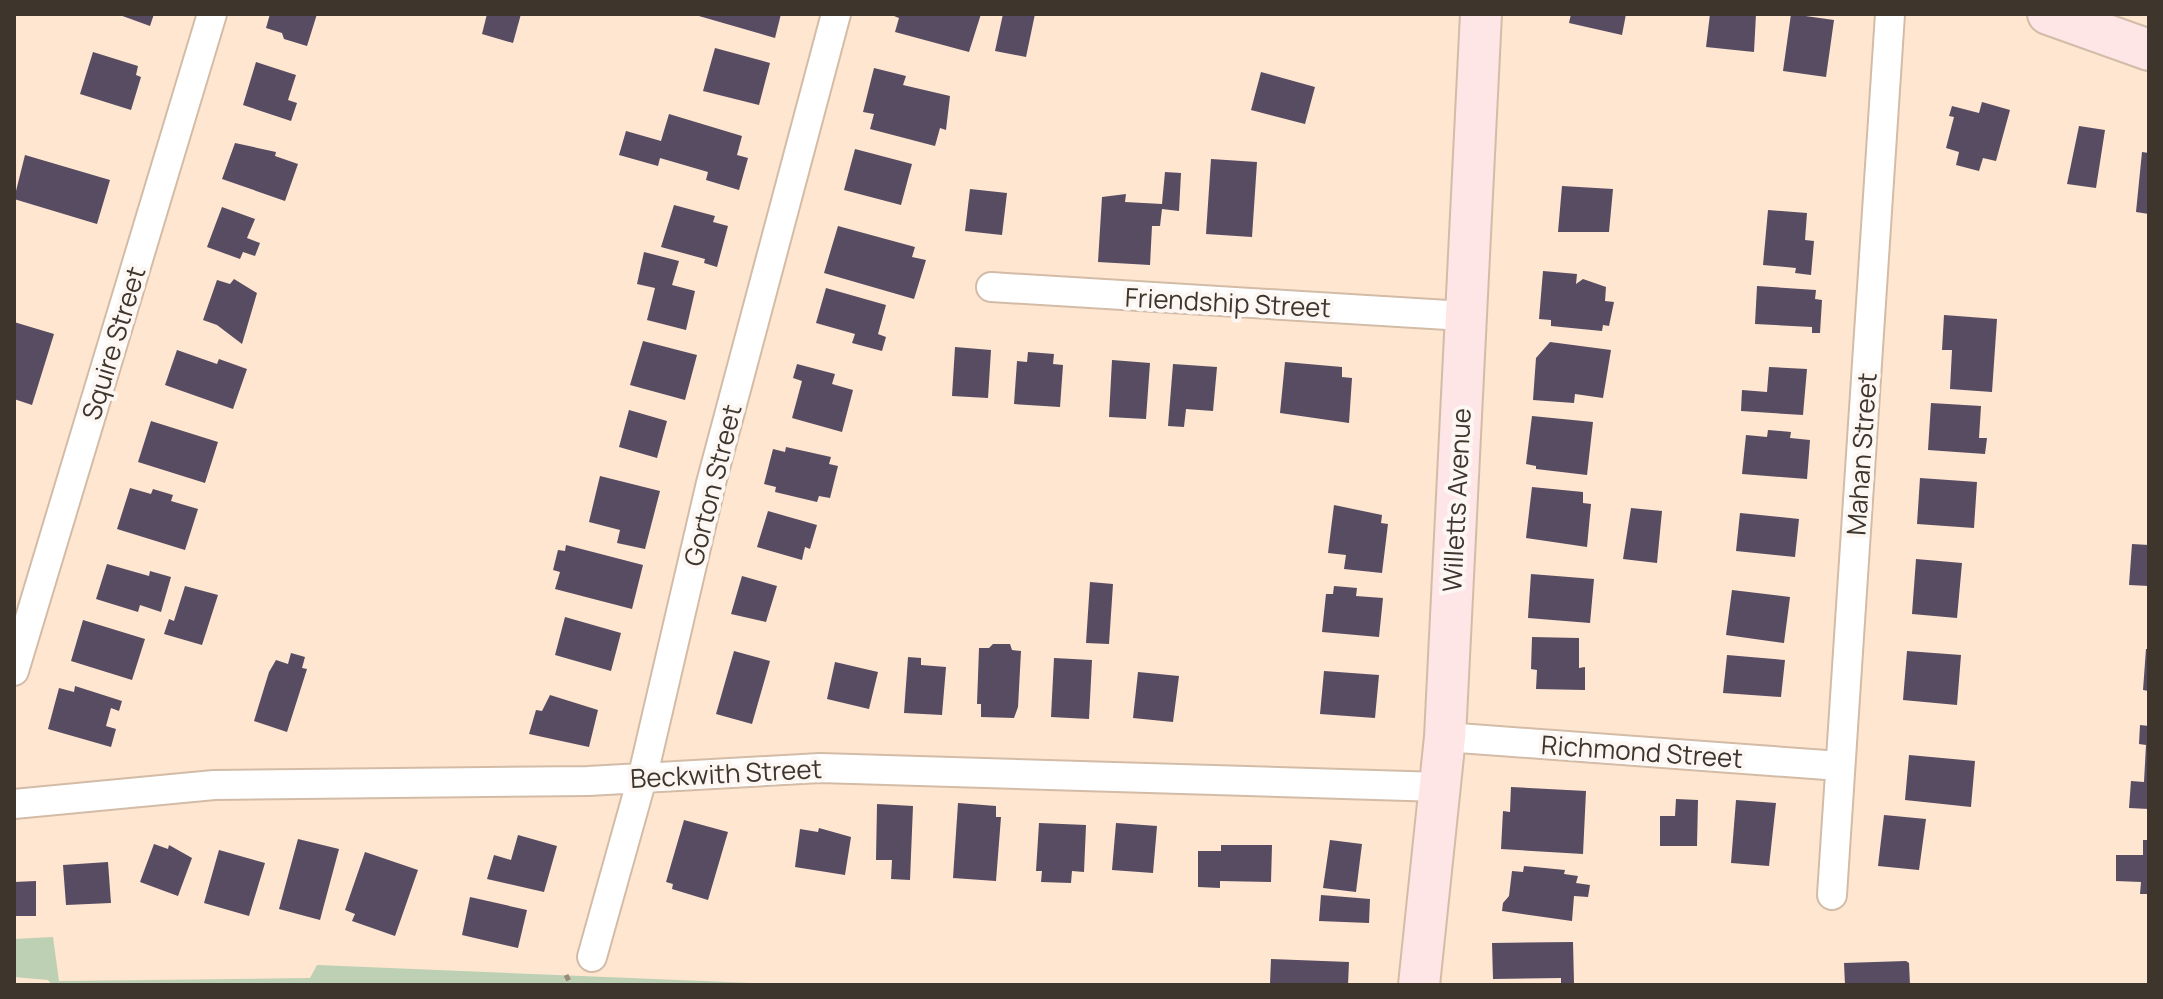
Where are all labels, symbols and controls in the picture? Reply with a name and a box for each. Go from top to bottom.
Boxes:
street label: Squire Street [73,262,153,424]
street label: Friendship Street [1124,279,1332,325]
street label: Mahan Street [1837,371,1885,537]
street label: Gorton Street [675,400,749,570]
street label: Willetts Avenue [1433,407,1479,593]
street label: Richmond Street [1540,726,1744,776]
street label: Beckwith Street [629,750,823,796]

